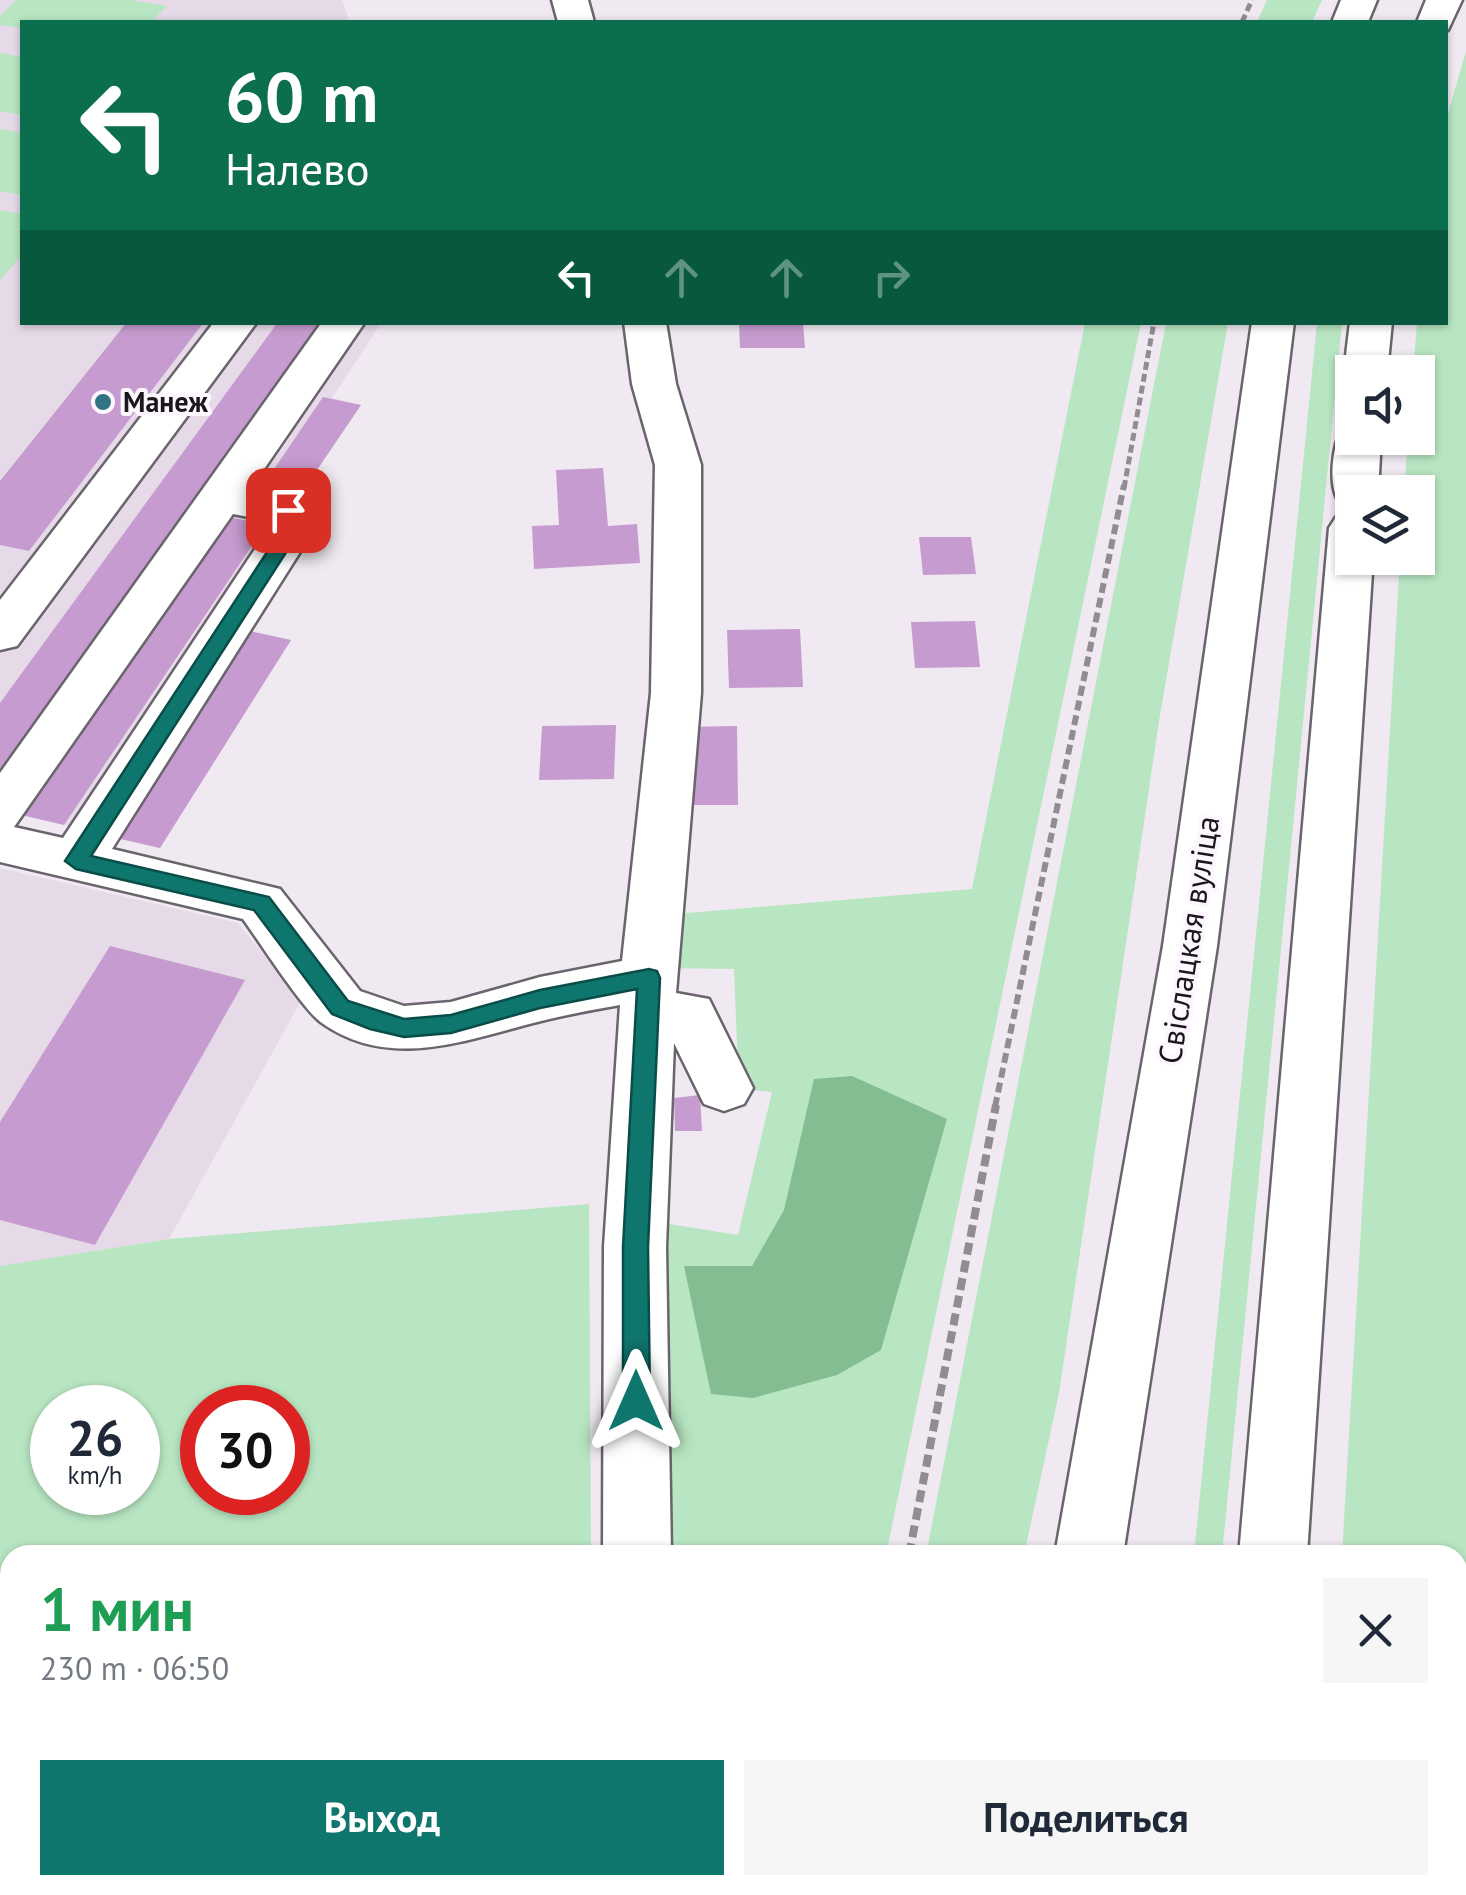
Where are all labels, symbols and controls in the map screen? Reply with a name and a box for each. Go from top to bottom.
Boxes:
text: 60 m [225,51,378,141]
icon: left [60,60,190,190]
text: Налево [225,139,370,197]
icon: left [549,250,604,305]
icon: ahead [654,250,709,305]
icon: ahead [759,250,814,305]
icon: right [864,250,919,305]
map controls [1335,355,1435,575]
button: sound [1335,355,1435,455]
place label: Манеж [123,383,208,420]
marker: Манеж [92,391,114,413]
pin [246,468,331,553]
button: layers [1335,475,1435,575]
icon: arrive [261,483,316,538]
street label: Свіслацкая вуліца [1148,813,1228,1067]
position arrow [584,1349,688,1453]
speed limit sign: 30 [180,1385,310,1515]
text: 26 [67,1405,123,1470]
text: km/h [68,1459,122,1491]
text: 1 мин [40,1570,194,1648]
button: close [1323,1578,1428,1683]
text: 230 m · 06:50 [40,1647,229,1689]
button: Выход [40,1760,724,1875]
button: Поделиться [744,1760,1428,1875]

